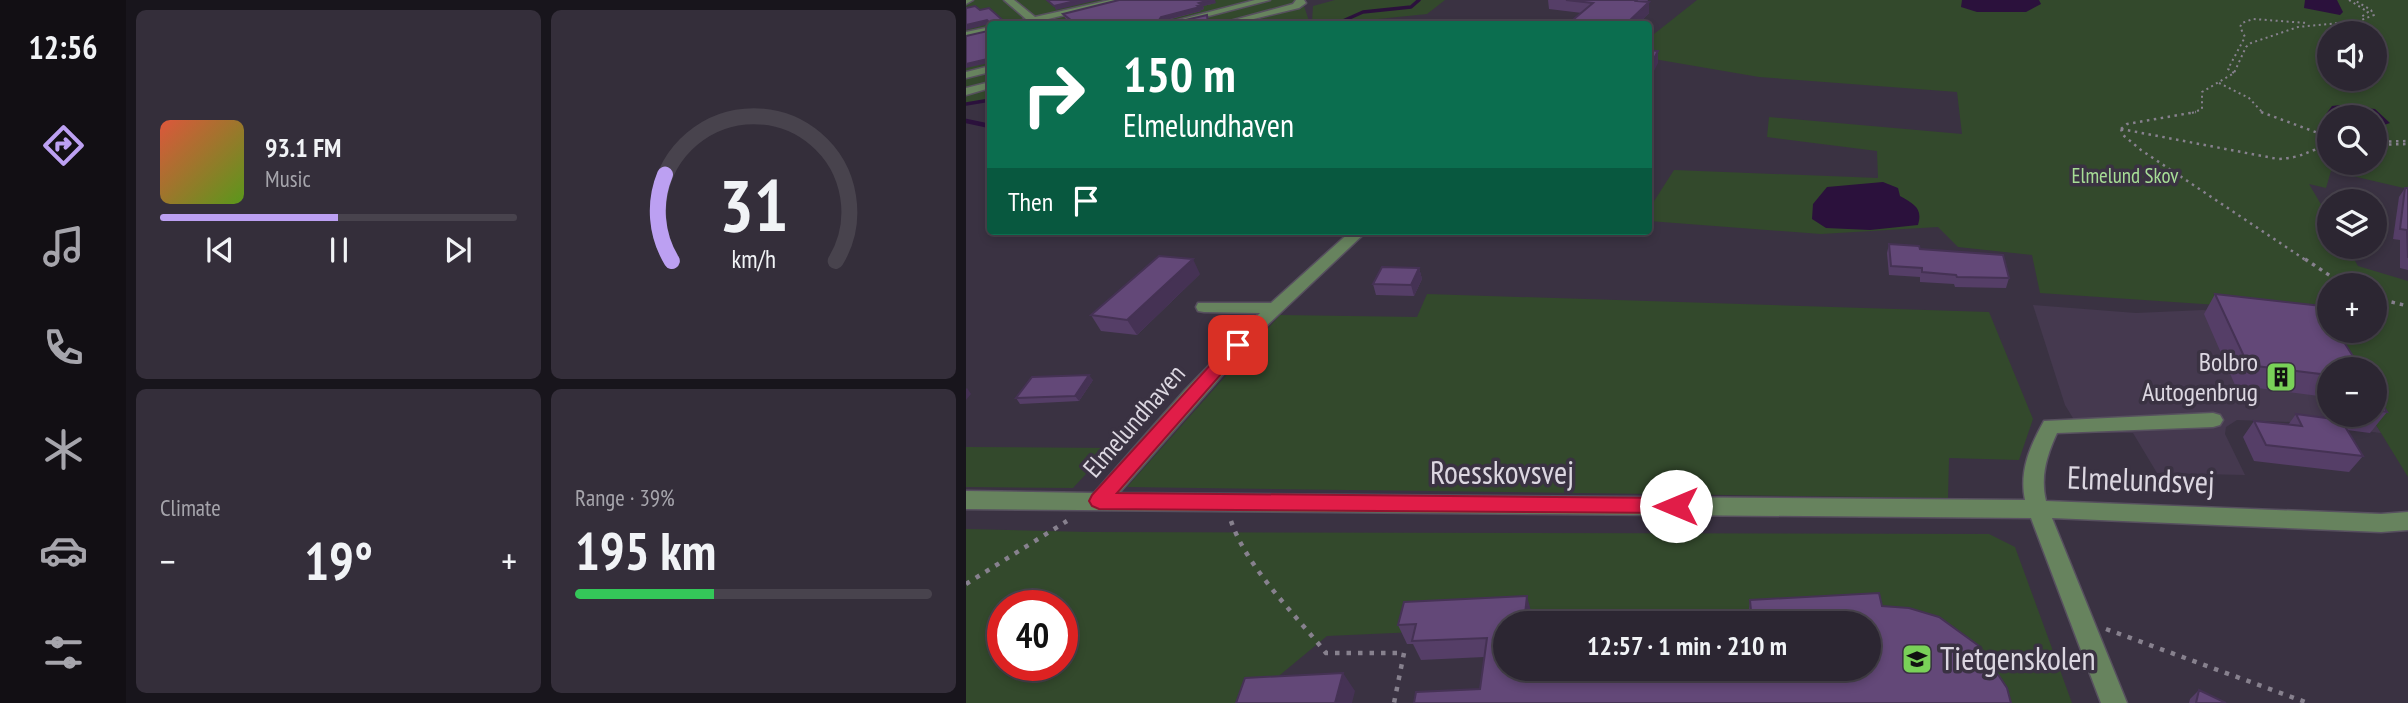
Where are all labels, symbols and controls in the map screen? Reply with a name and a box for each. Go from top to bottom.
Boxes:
map controls [2317,21,2387,427]
button: sound [2317,21,2387,91]
text: 12:56 [28,26,98,68]
text: 150 m [1123,42,1236,106]
icon: right [1008,49,1099,140]
text: Elmelundhaven [1123,104,1294,146]
button: search [2317,105,2387,175]
icon: directions [39,121,88,170]
text: 93.1 FM [265,131,341,164]
text: 31 [719,157,788,251]
park label: Elmelund Skov [2072,162,2179,189]
text: Music [265,164,311,193]
icon: arrive [1067,182,1105,220]
text: Then [1008,185,1053,218]
button: layers [2317,189,2387,259]
icon: music [39,222,88,271]
icon: previous [201,231,239,269]
icon: pause [320,231,358,269]
icon: next [439,231,477,269]
text: km/h [731,243,776,275]
button: + [2317,273,2387,343]
pin [1208,315,1268,375]
icon: phone [39,323,88,372]
icon: arrive [1219,326,1257,364]
place label: Bolbro Autogenbrug [2142,345,2258,408]
street label: Elmelundhaven [1076,357,1192,484]
button: − [2317,357,2387,427]
building icon: Bolbro Autogenbrug [2264,360,2298,394]
icon: climate [39,425,88,474]
street label: Roesskovsvej [1430,451,1574,493]
street label: Elmelundsvej [2066,455,2216,503]
position arrow [1639,469,1713,543]
text: Range · 39% [575,483,675,512]
text: Climate [160,493,221,522]
text: 195 km [575,517,716,584]
icon: car [39,526,88,575]
text: 19° [304,527,373,594]
text: − [160,536,176,585]
text: + [501,536,517,585]
speed limit sign: 40 [987,590,1078,681]
icon: filters [39,628,88,677]
text: 12:57 · 1 min · 210 m [1587,629,1787,662]
place label: Tietgenskolen [1940,637,2096,679]
school or university icon: Tietgenskolen [1900,642,1934,676]

